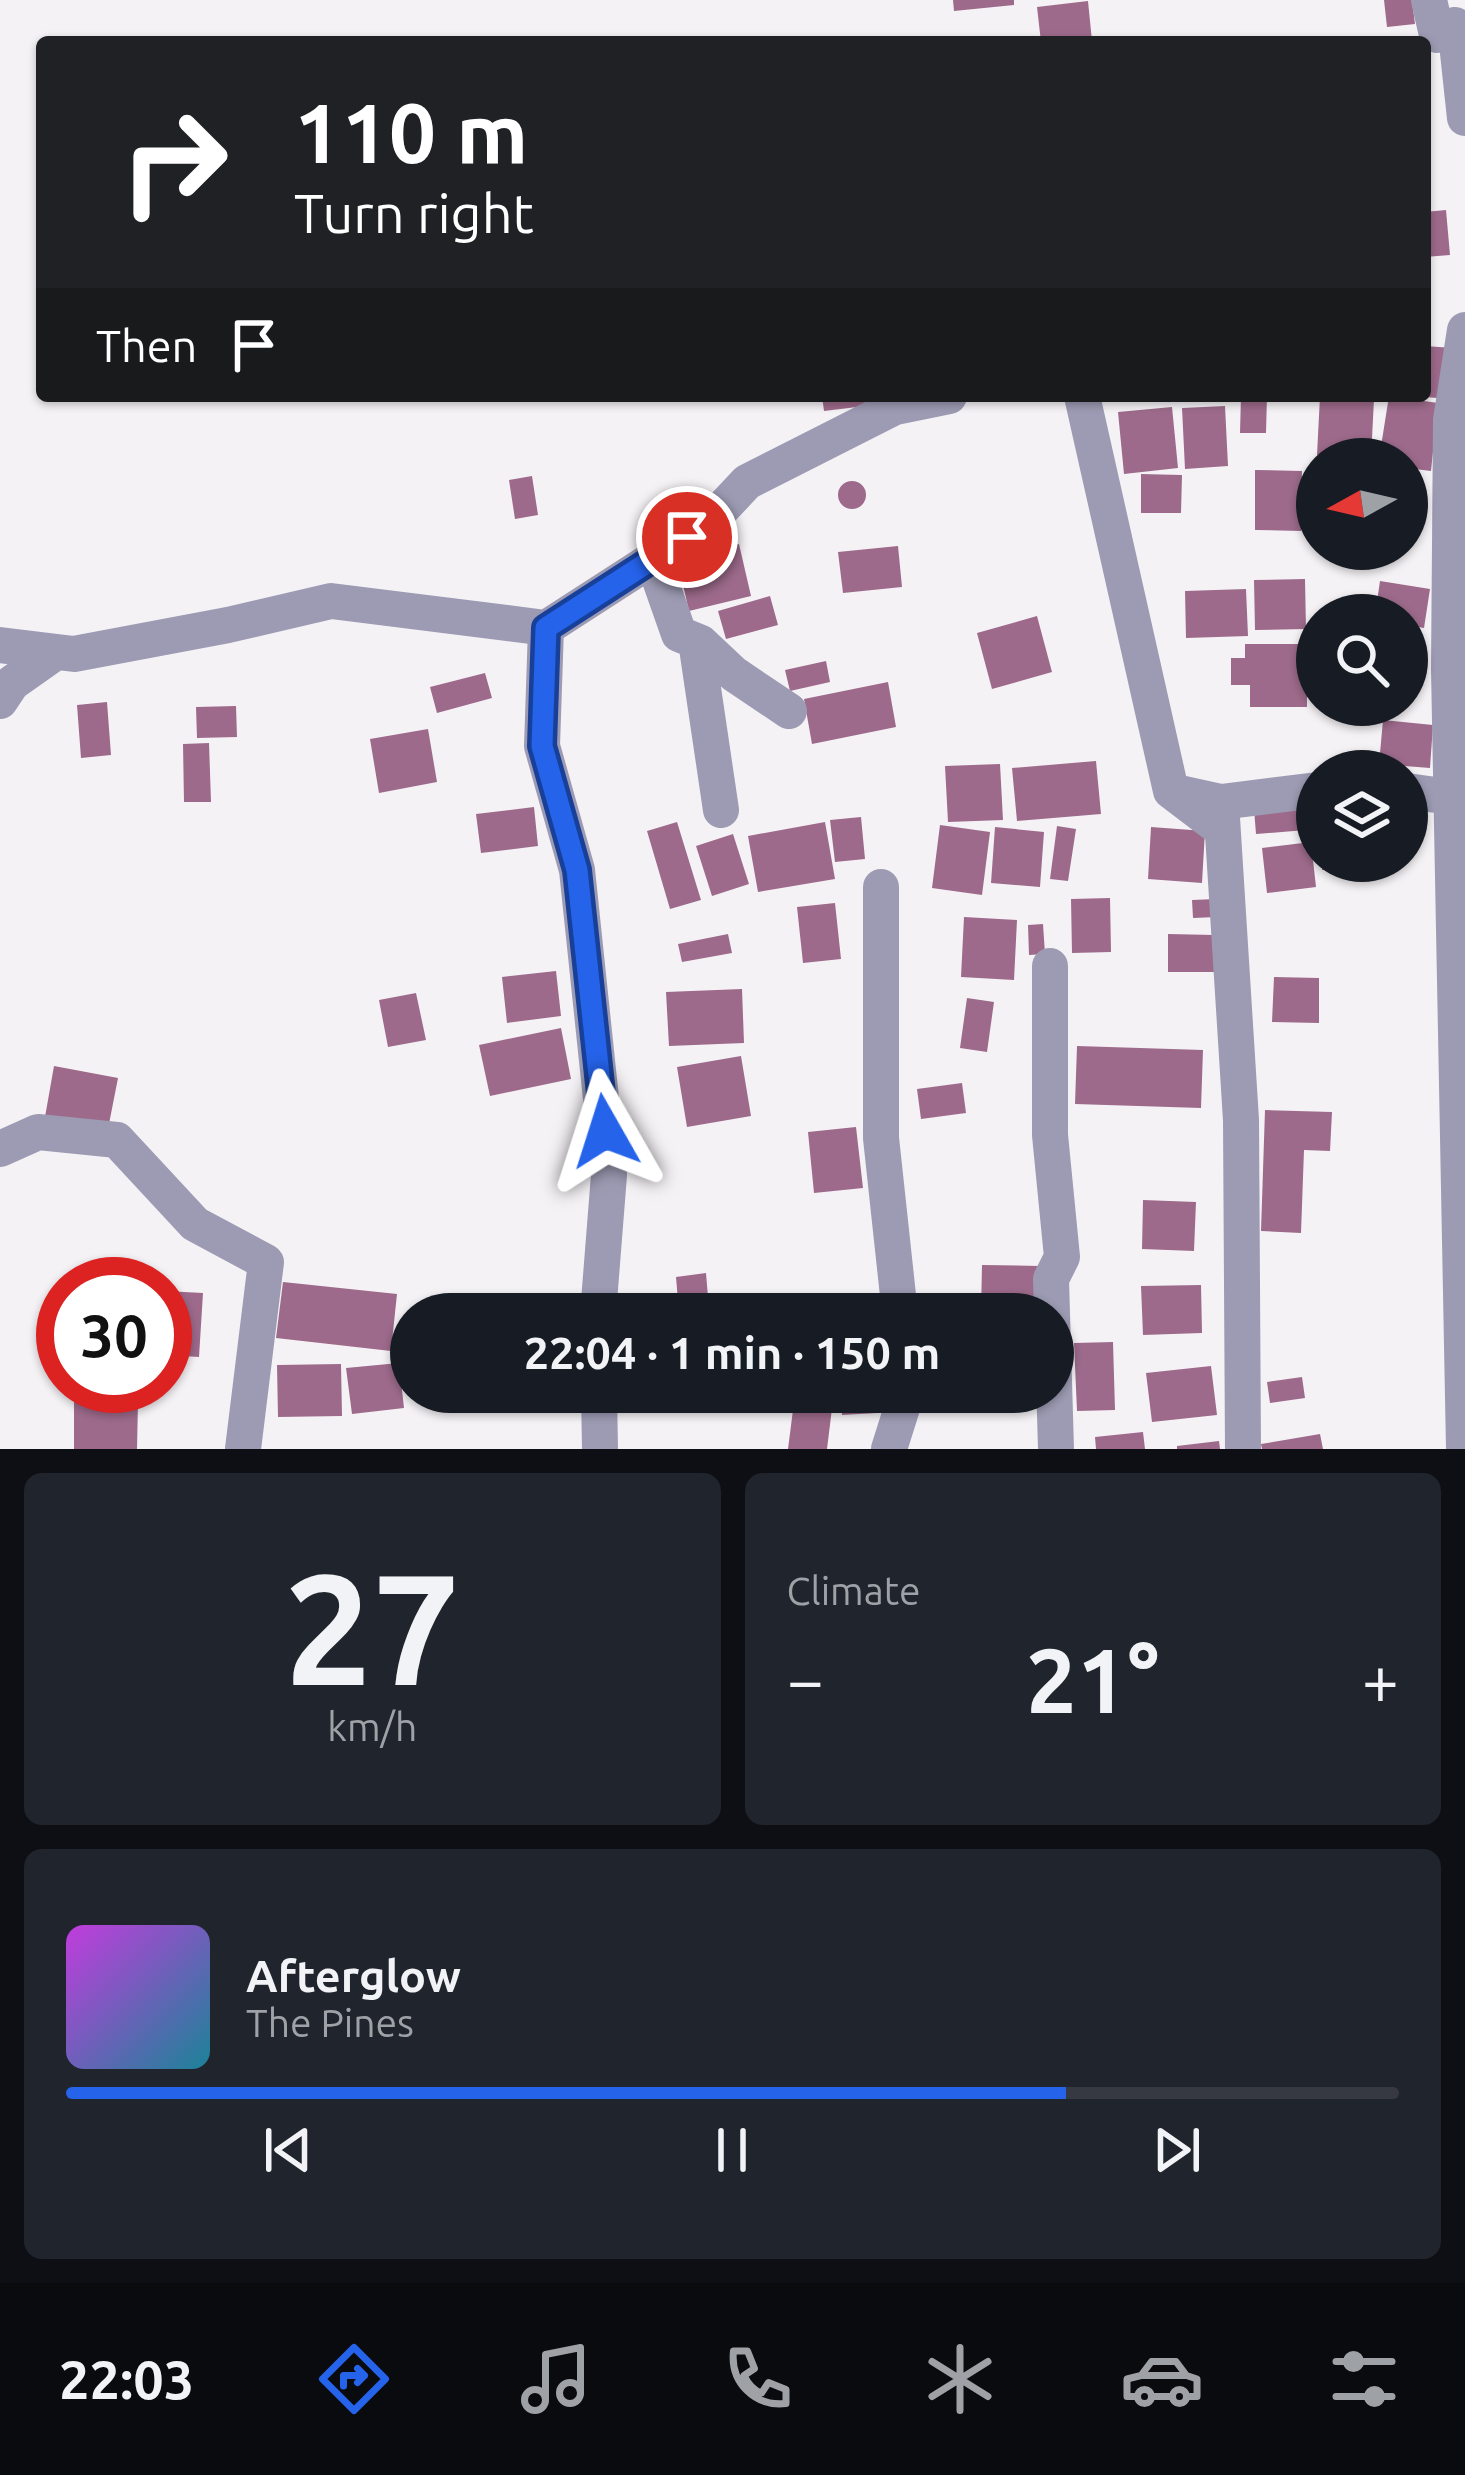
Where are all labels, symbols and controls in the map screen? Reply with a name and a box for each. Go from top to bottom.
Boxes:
icon: right [96,84,252,240]
text: 110 m [294,85,528,179]
text: Turn right [294,183,534,243]
icon: arrive [221,312,287,378]
text: Then [96,320,197,371]
north arrow [1296,438,1428,570]
map controls [1296,438,1428,882]
pin [636,486,738,588]
icon: arrive [654,504,720,570]
button: search [1296,594,1428,726]
button: layers [1296,750,1428,882]
position arrow [542,1068,668,1194]
speed limit sign: 30 [36,1257,192,1413]
text: 22:04 · 1 min · 150 m [524,1327,940,1378]
text: 27 [284,1540,460,1714]
text: Climate [787,1569,921,1612]
text: 21° [1026,1629,1159,1730]
text: − [787,1642,824,1716]
text: + [1362,1642,1399,1716]
text: km/h [327,1705,417,1748]
text: Afterglow [246,1950,461,2001]
text: The Pines [246,2001,414,2044]
icon: previous [255,2117,321,2183]
icon: pause [699,2117,765,2183]
icon: next [1144,2117,1210,2183]
icon: directions [312,2337,396,2421]
icon: music [514,2337,598,2421]
icon: phone [716,2337,800,2421]
icon: climate [918,2337,1002,2421]
icon: car [1120,2337,1204,2421]
icon: filters [1322,2337,1406,2421]
text: 22:03 [59,2349,194,2409]

